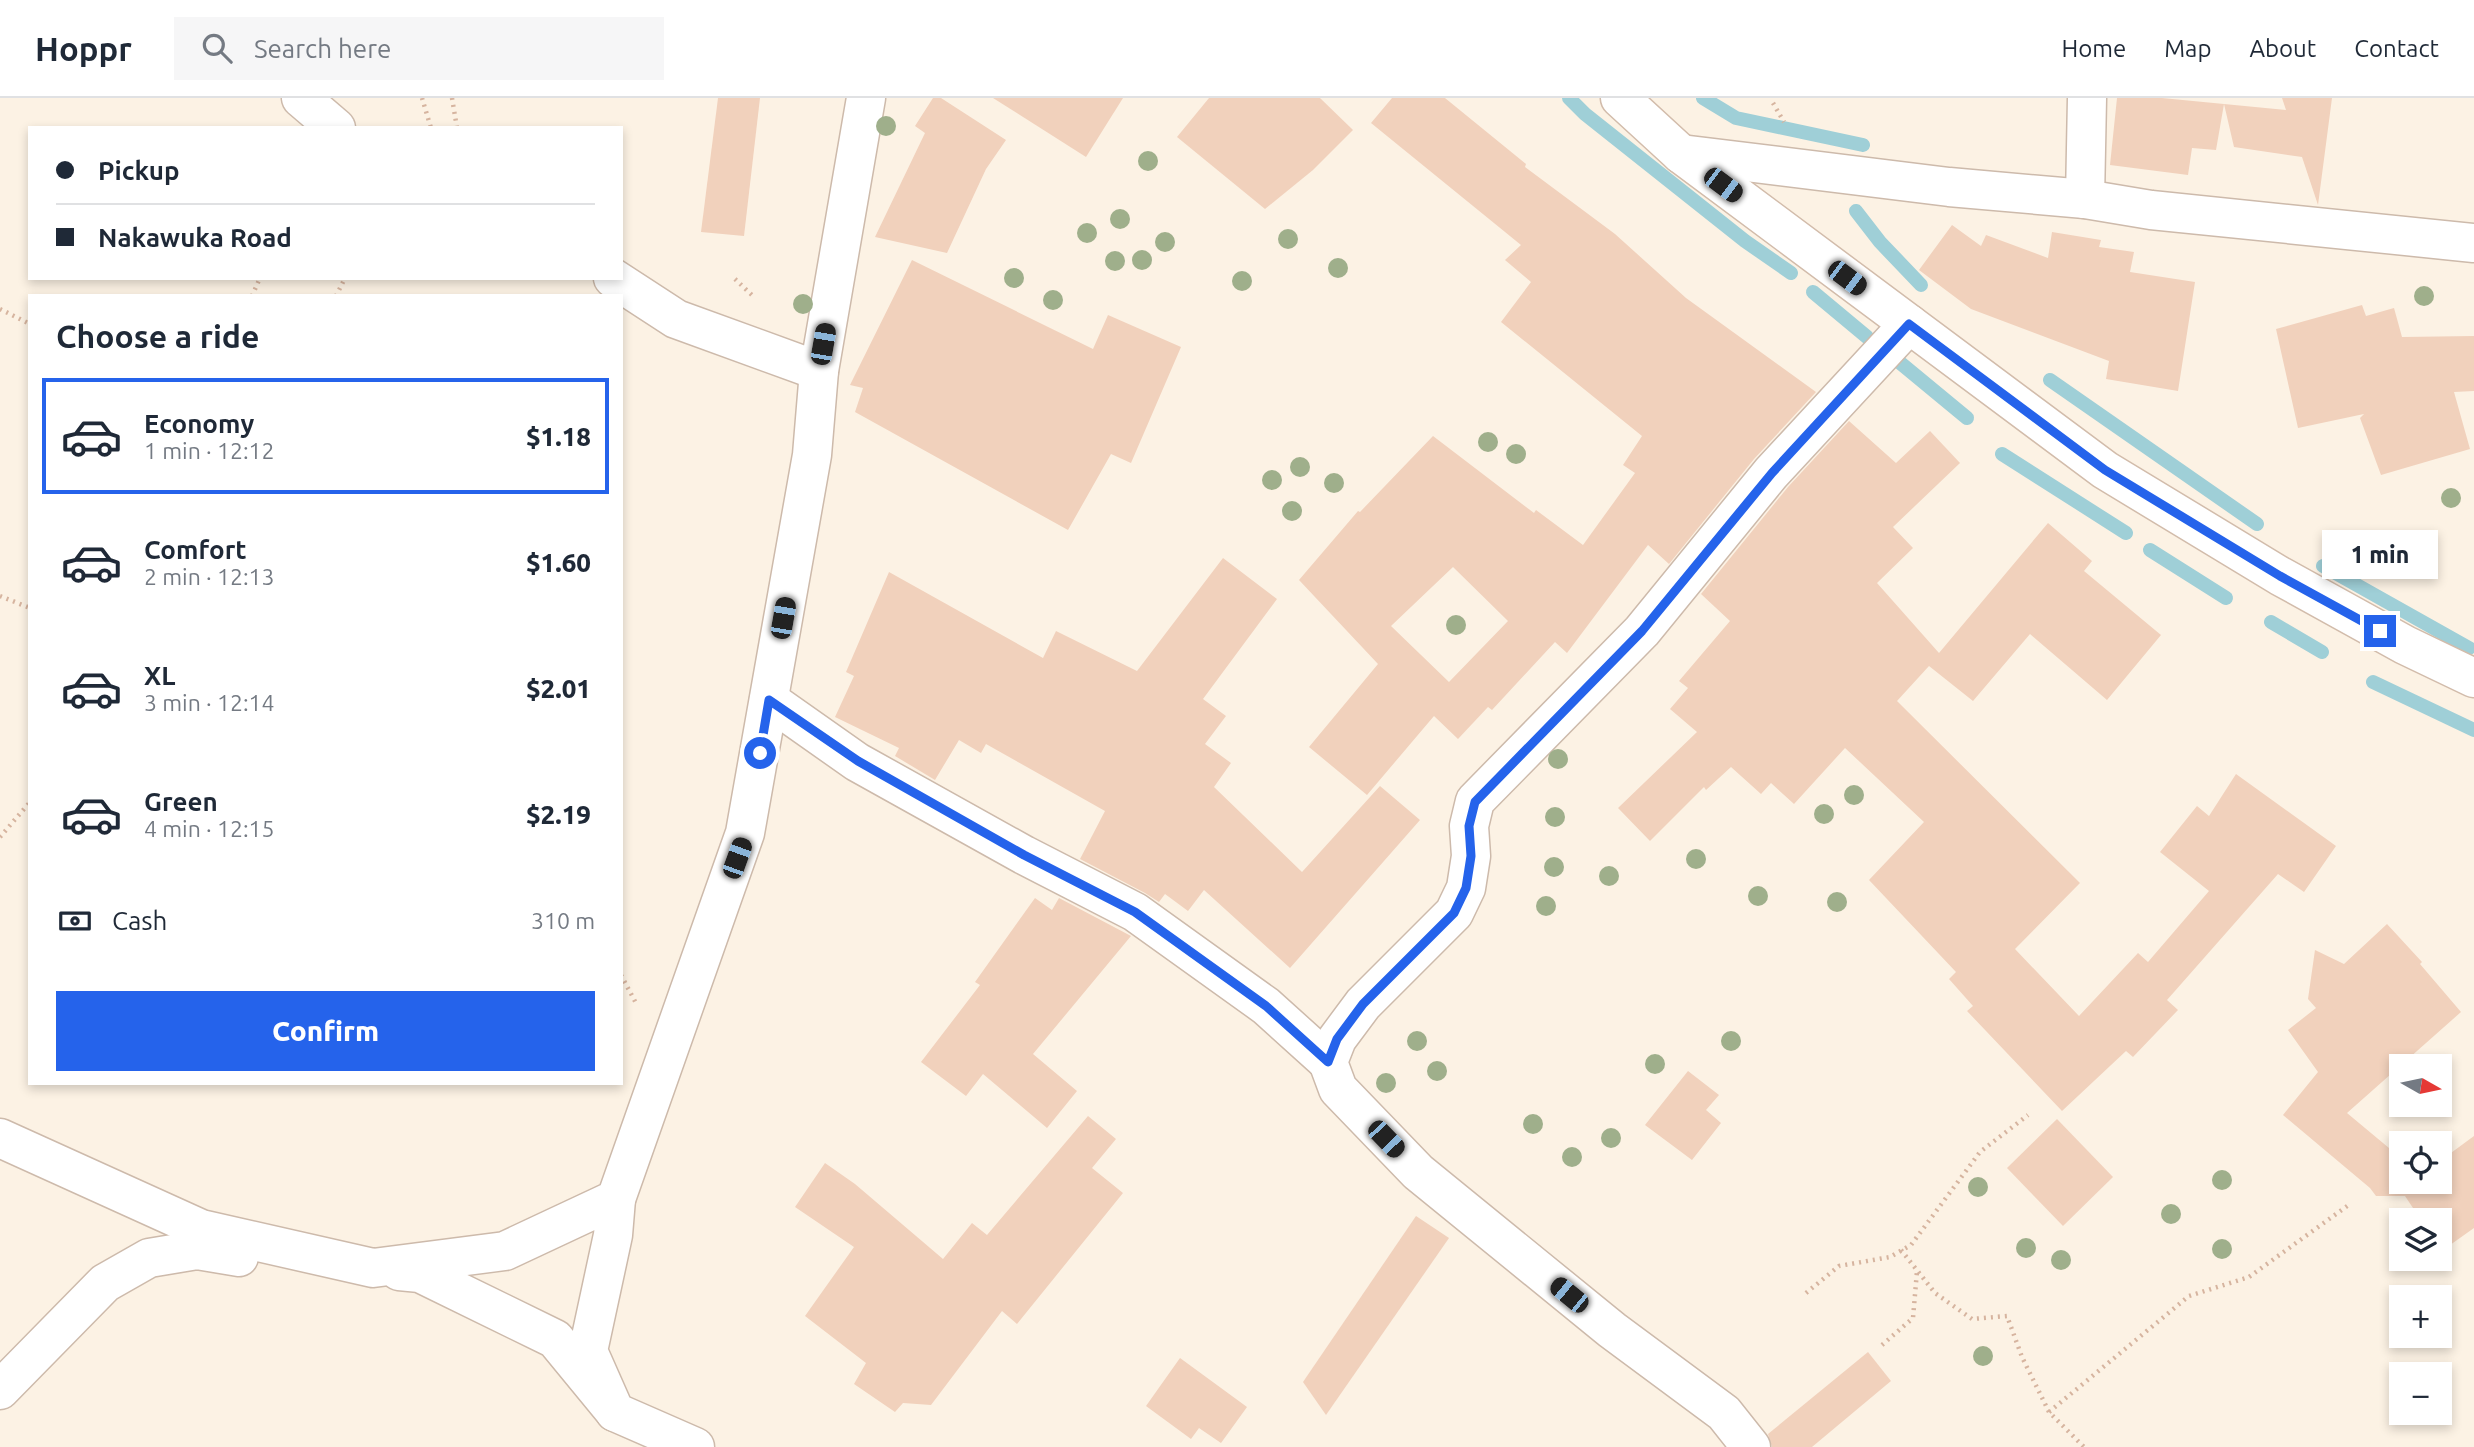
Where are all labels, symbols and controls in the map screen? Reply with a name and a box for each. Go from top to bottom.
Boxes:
search box [174,17,664,80]
icon: search [198,29,236,67]
text: Hoppr [35,30,132,67]
text: Search here [254,34,391,63]
text: Home [2061,35,2126,62]
text: Map [2164,35,2211,62]
text: About [2249,35,2316,62]
text: Contact [2354,35,2439,62]
text: Pickup [98,156,180,185]
car [1700,164,1747,206]
text: Nakawuka Road [98,223,292,252]
car [1824,257,1871,299]
text: Choose a ride [56,318,259,354]
car [810,321,837,367]
icon: car [60,405,123,468]
text: Economy [144,409,254,438]
text: $1.18 [526,422,591,451]
text: 1 min · 12:12 [144,438,275,463]
callout: 1 min [2322,530,2438,578]
icon: car [60,531,123,594]
text: Comfort [144,535,247,564]
text: 1 min [2351,542,2409,567]
text: $1.60 [526,548,591,577]
text: 2 min · 12:13 [144,564,275,589]
car [770,595,797,641]
route end [2364,615,2396,647]
icon: car [60,657,123,720]
text: XL [144,661,175,690]
text: $2.01 [526,674,591,703]
text: 3 min · 12:14 [144,690,275,715]
route start [744,737,776,769]
icon: car [60,783,123,846]
text: Green [144,787,218,816]
text: $2.19 [526,800,591,829]
text: 4 min · 12:15 [144,816,275,841]
car [720,835,755,881]
icon: cash [56,902,94,940]
text: Cash [112,906,167,935]
text: 310 m [531,908,595,933]
button: Confirm [56,991,595,1071]
north arrow [2389,1054,2452,1116]
map controls [2389,1054,2452,1425]
car [1364,1117,1409,1161]
button: locate [2389,1131,2452,1194]
button: layers [2389,1208,2452,1271]
car [1547,1274,1592,1316]
button: + [2389,1285,2452,1348]
button: − [2389,1362,2452,1425]

